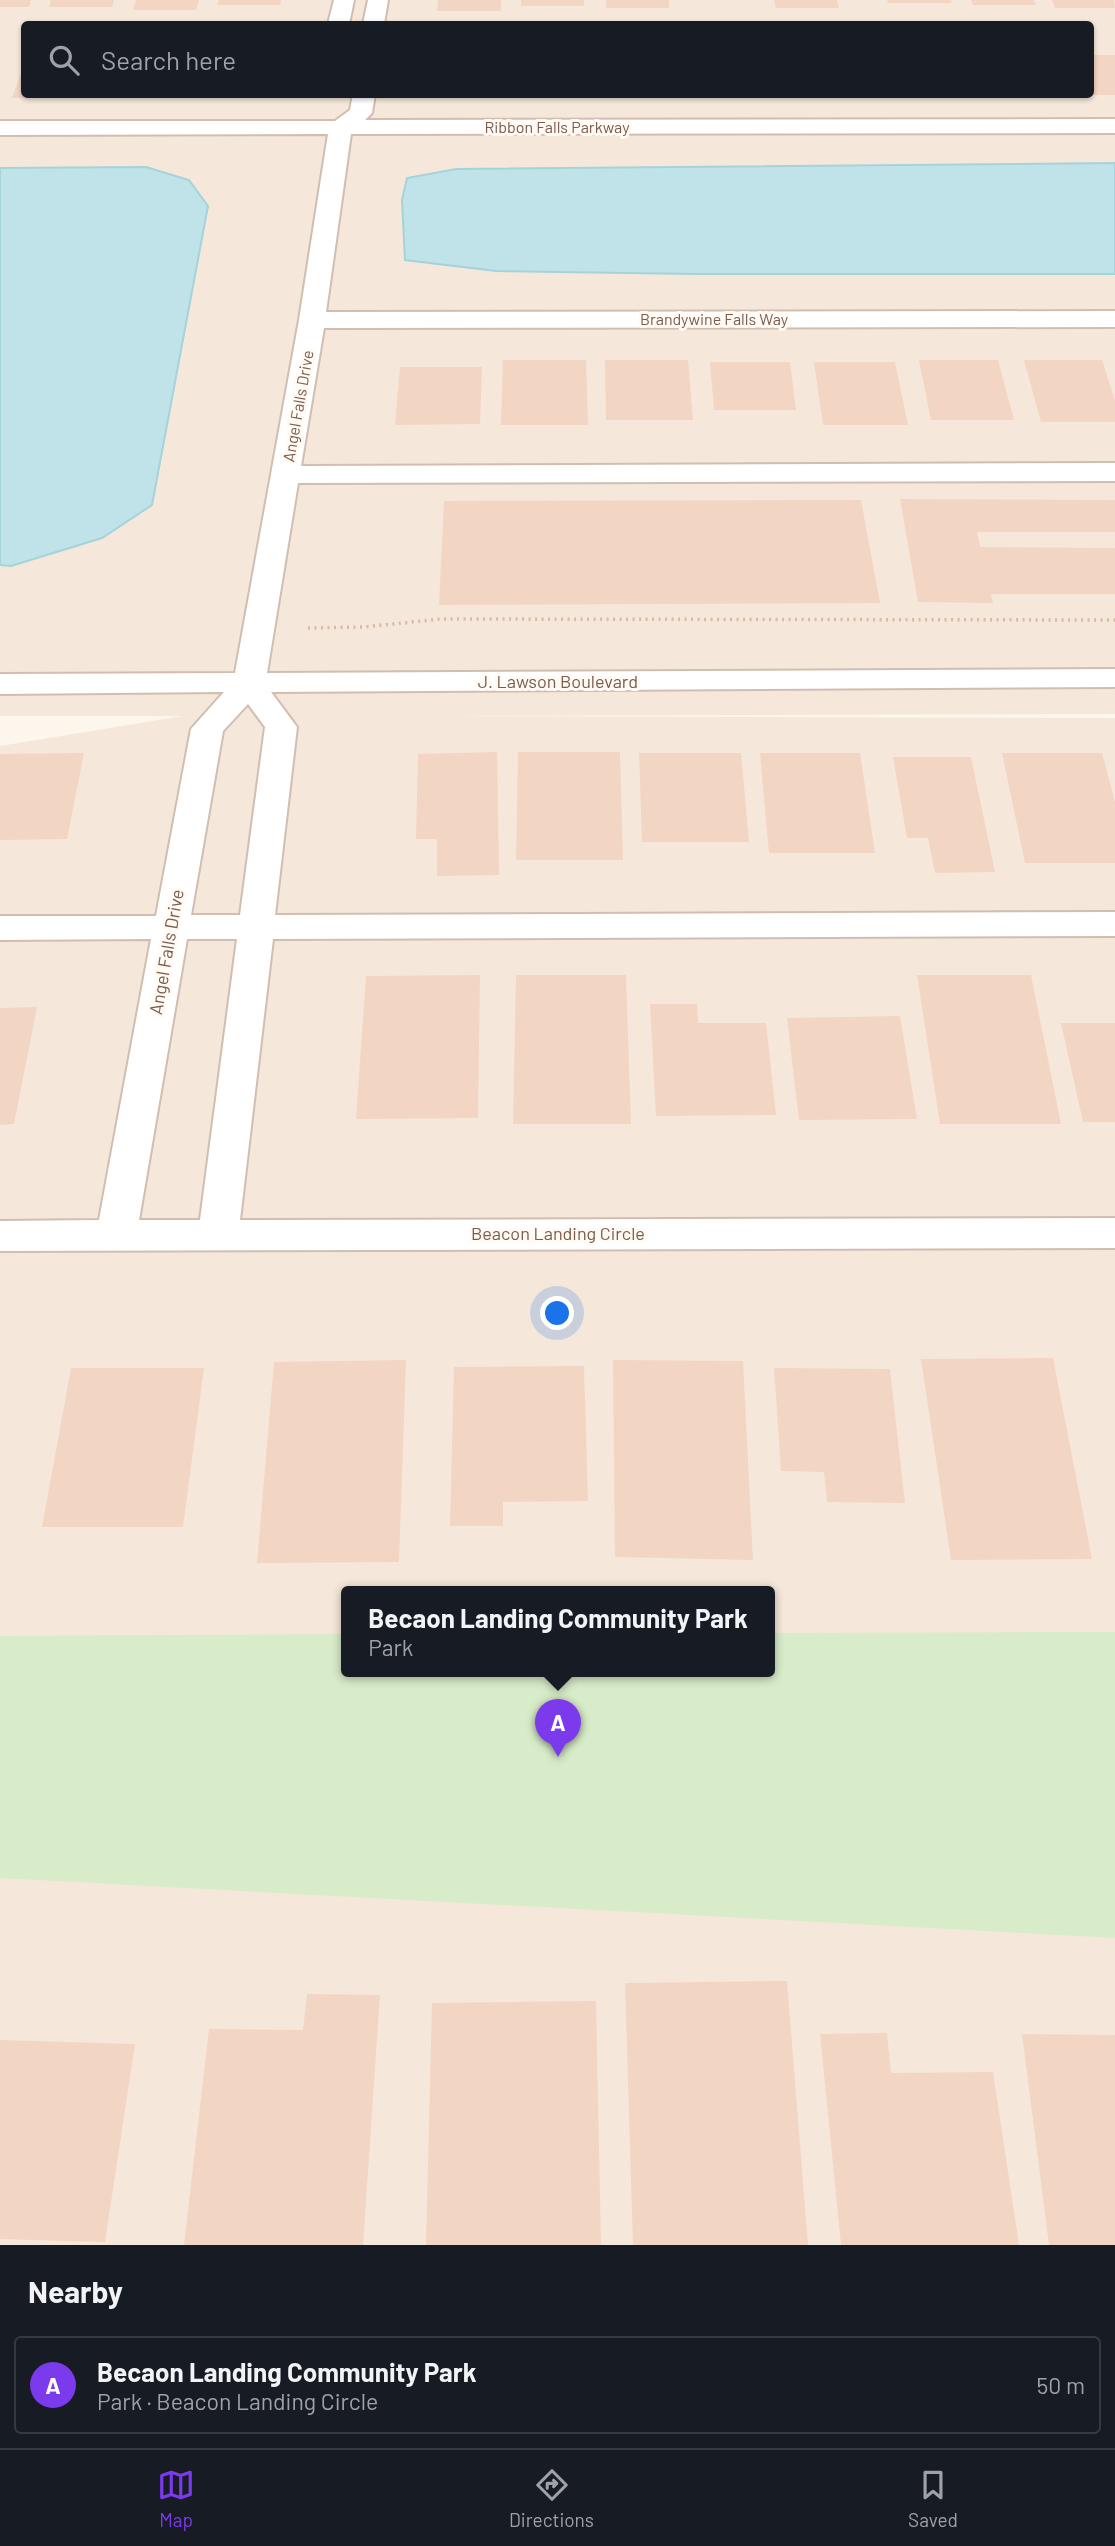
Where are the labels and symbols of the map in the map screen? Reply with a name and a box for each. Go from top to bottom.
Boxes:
street label: Ribbon Falls Parkway [484,117,630,136]
street label: Brandywine Falls Way [640,309,789,328]
street label: Angel Falls Drive [278,349,317,463]
street label: J. Lawson Boulevard [478,670,638,692]
street label: Angel Falls Drive [144,887,188,1016]
street label: Beacon Landing Circle [471,1222,645,1244]
your location [540,1296,574,1330]
pin: A [535,1699,581,1757]

